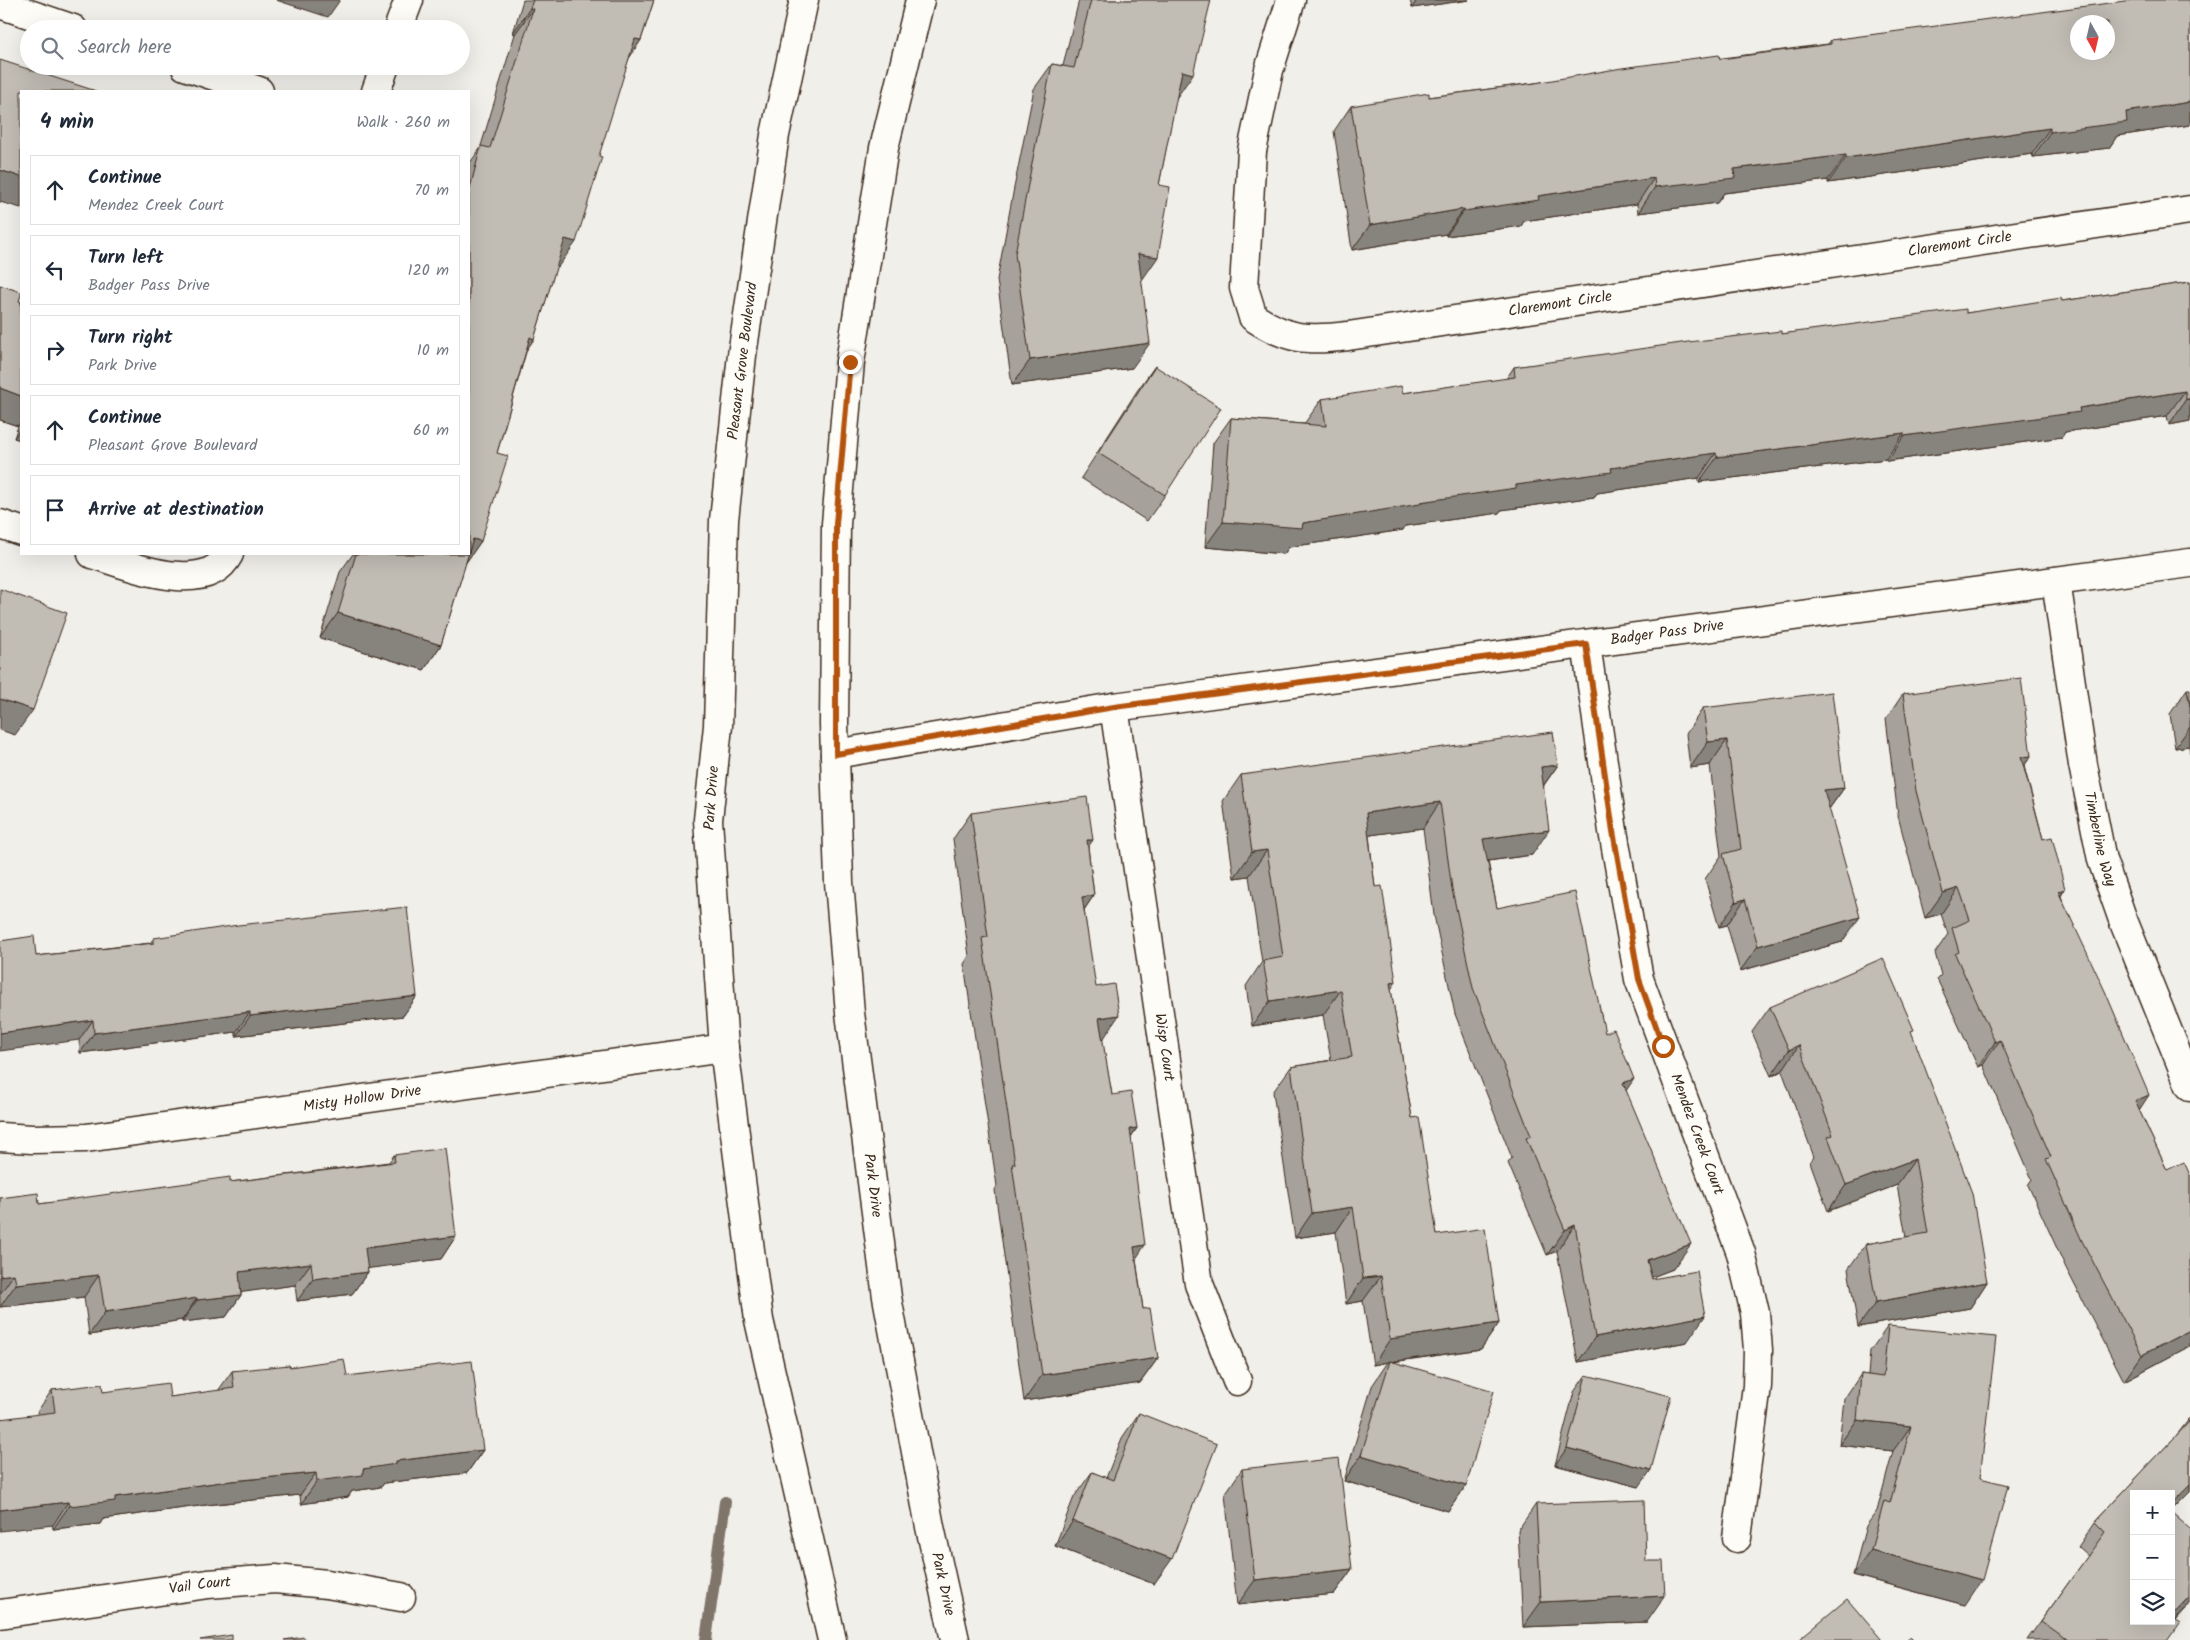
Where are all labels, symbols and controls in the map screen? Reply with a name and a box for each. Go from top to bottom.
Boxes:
north arrow [2070,15,2115,60]
search box [20,20,470,75]
text: Search here [78,33,172,63]
icon: search [38,34,66,62]
text: 4 min [40,106,94,139]
text: Walk · 260 m [357,110,450,135]
text: Continue [88,163,161,193]
icon: ahead [41,176,69,204]
text: 70 m [414,178,449,203]
text: Mendez Creek Court [88,193,224,218]
street label: Claremont Circle [1906,225,2014,264]
text: Turn left [88,243,163,273]
icon: left [41,256,69,284]
text: 120 m [408,258,449,283]
text: Badger Pass Drive [88,273,210,298]
street label: Pleasant Grove Boulevard [721,280,765,441]
street label: Claremont Circle [1507,285,1614,324]
text: Turn right [88,323,173,353]
icon: right [41,336,69,364]
text: 10 m [417,338,449,363]
route end [839,351,862,374]
text: Park Drive [88,353,157,378]
text: Continue [88,403,161,433]
icon: ahead [41,416,69,444]
text: 60 m [413,418,449,443]
text: Pleasant Grove Boulevard [88,433,257,458]
text: Arrive at destination [88,495,264,525]
icon: arrive [41,496,69,524]
street label: Badger Pass Drive [1609,613,1726,652]
street label: Park Drive [698,765,726,831]
street label: Timberline Way [2077,790,2123,891]
street label: Wisp Court [1147,1012,1181,1083]
route start [1652,1035,1675,1058]
street label: Mendez Creek Court [1663,1070,1730,1199]
street label: Misty Hollow Drive [302,1079,423,1119]
street label: Park Drive [856,1152,889,1219]
map controls [2130,1490,2175,1625]
button: + [2130,1490,2175,1535]
button: − [2130,1535,2175,1580]
street label: Park Drive [924,1550,961,1618]
street label: Vail Court [167,1570,232,1601]
button: layers [2130,1580,2175,1625]

